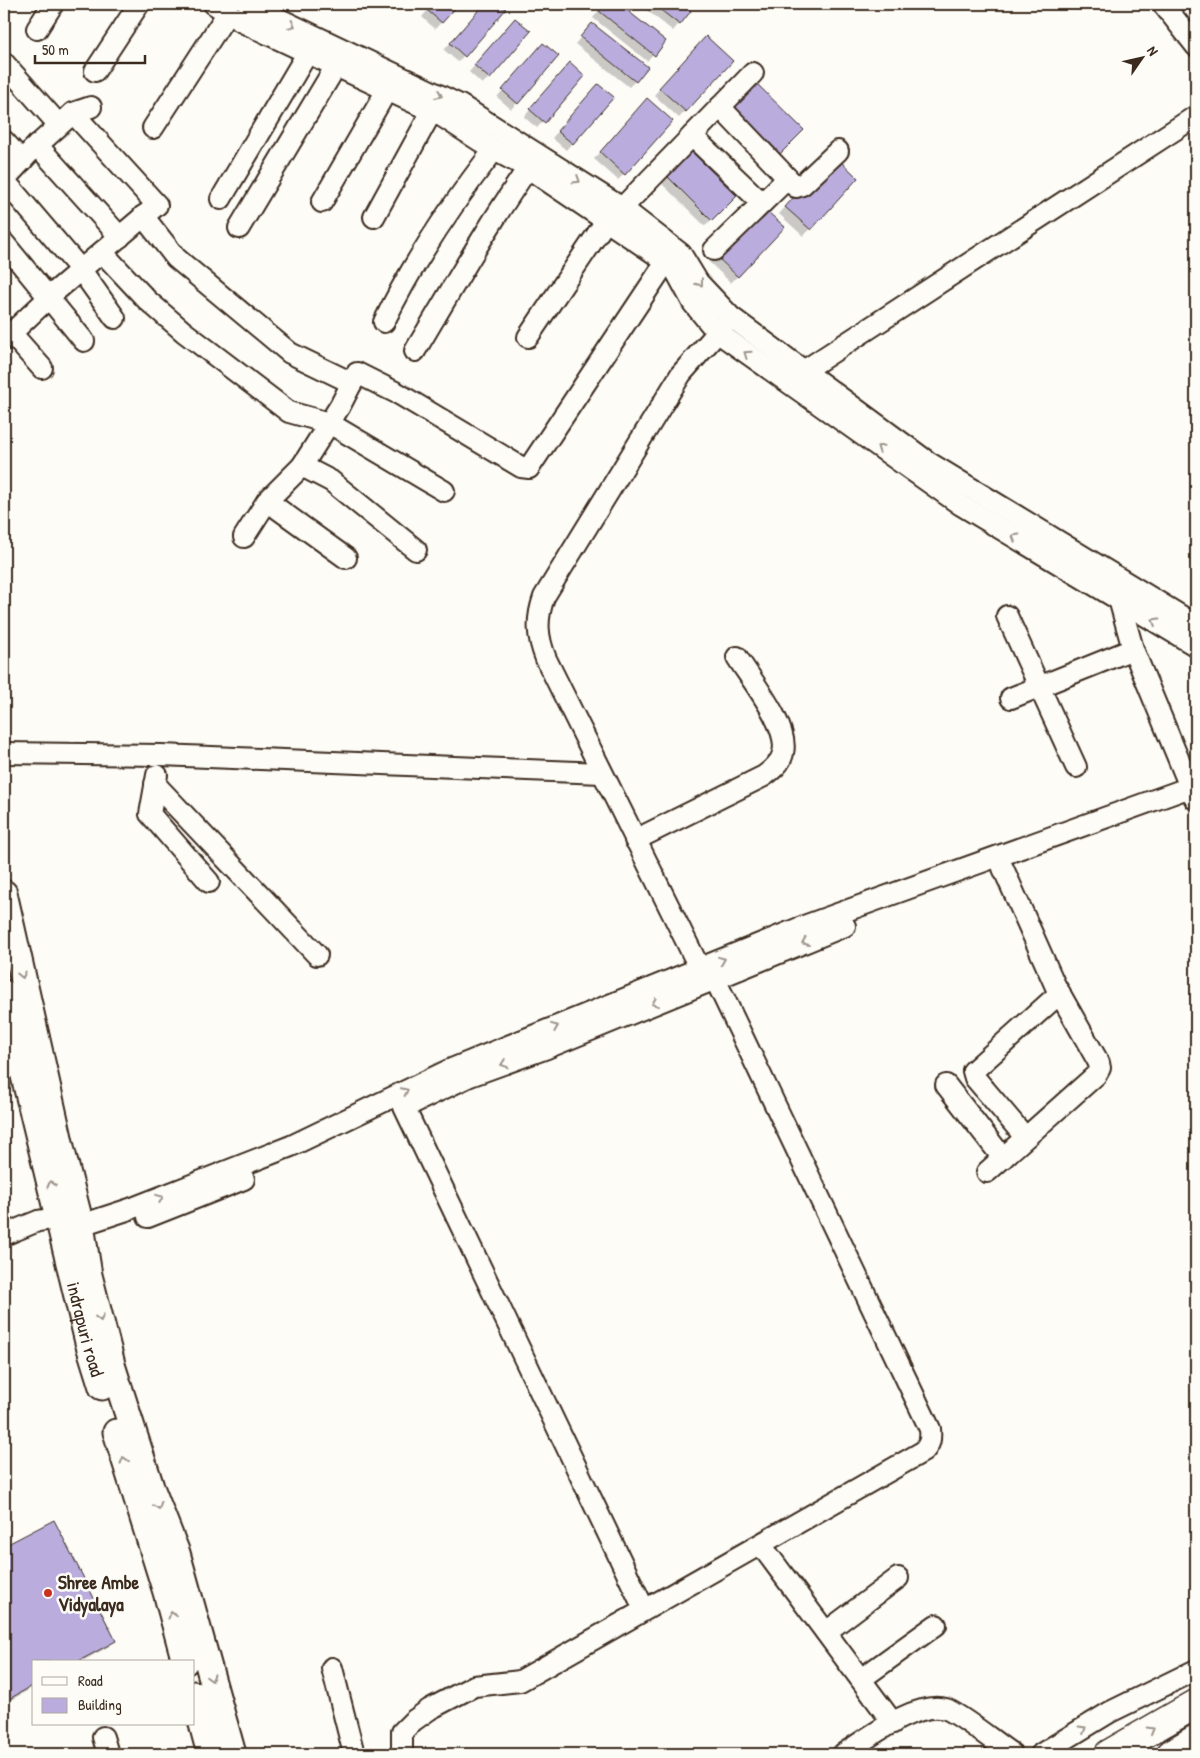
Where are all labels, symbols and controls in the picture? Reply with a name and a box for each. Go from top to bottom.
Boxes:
one-way arrow [287,19,296,30]
scale bar [35,32,145,64]
north arrow [1118,32,1168,82]
text: 50 m [42,39,69,60]
text: N [1143,42,1163,59]
one-way arrow [434,88,443,99]
one-way arrow [571,174,581,183]
one-way arrow [695,277,704,286]
one-way arrow [743,351,753,360]
one-way arrow [876,445,886,454]
one-way arrow [1012,534,1021,544]
one-way arrow [1151,617,1160,627]
one-way arrow [801,935,810,946]
one-way arrow [717,956,726,966]
one-way arrow [16,970,27,979]
one-way arrow [651,997,660,1007]
one-way arrow [550,1023,559,1034]
one-way arrow [500,1058,509,1068]
one-way arrow [400,1087,409,1097]
one-way arrow [46,1180,57,1189]
one-way arrow [155,1193,164,1204]
street label: indrapuri road [61,1279,111,1380]
one-way arrow [94,1313,105,1322]
one-way arrow [119,1456,129,1464]
one-way arrow [152,1501,163,1510]
place label: Shree Ambe Vidyalaya [58,1569,140,1618]
marker: Shree Ambe Vidyalaya [42,1587,54,1599]
one-way arrow [168,1611,178,1619]
legend [32,1660,195,1726]
text: Road [78,1670,103,1691]
one-way arrow [206,1673,216,1682]
text: Building [78,1694,122,1715]
one-way arrow [1077,1726,1086,1735]
one-way arrow [1146,1726,1155,1736]

